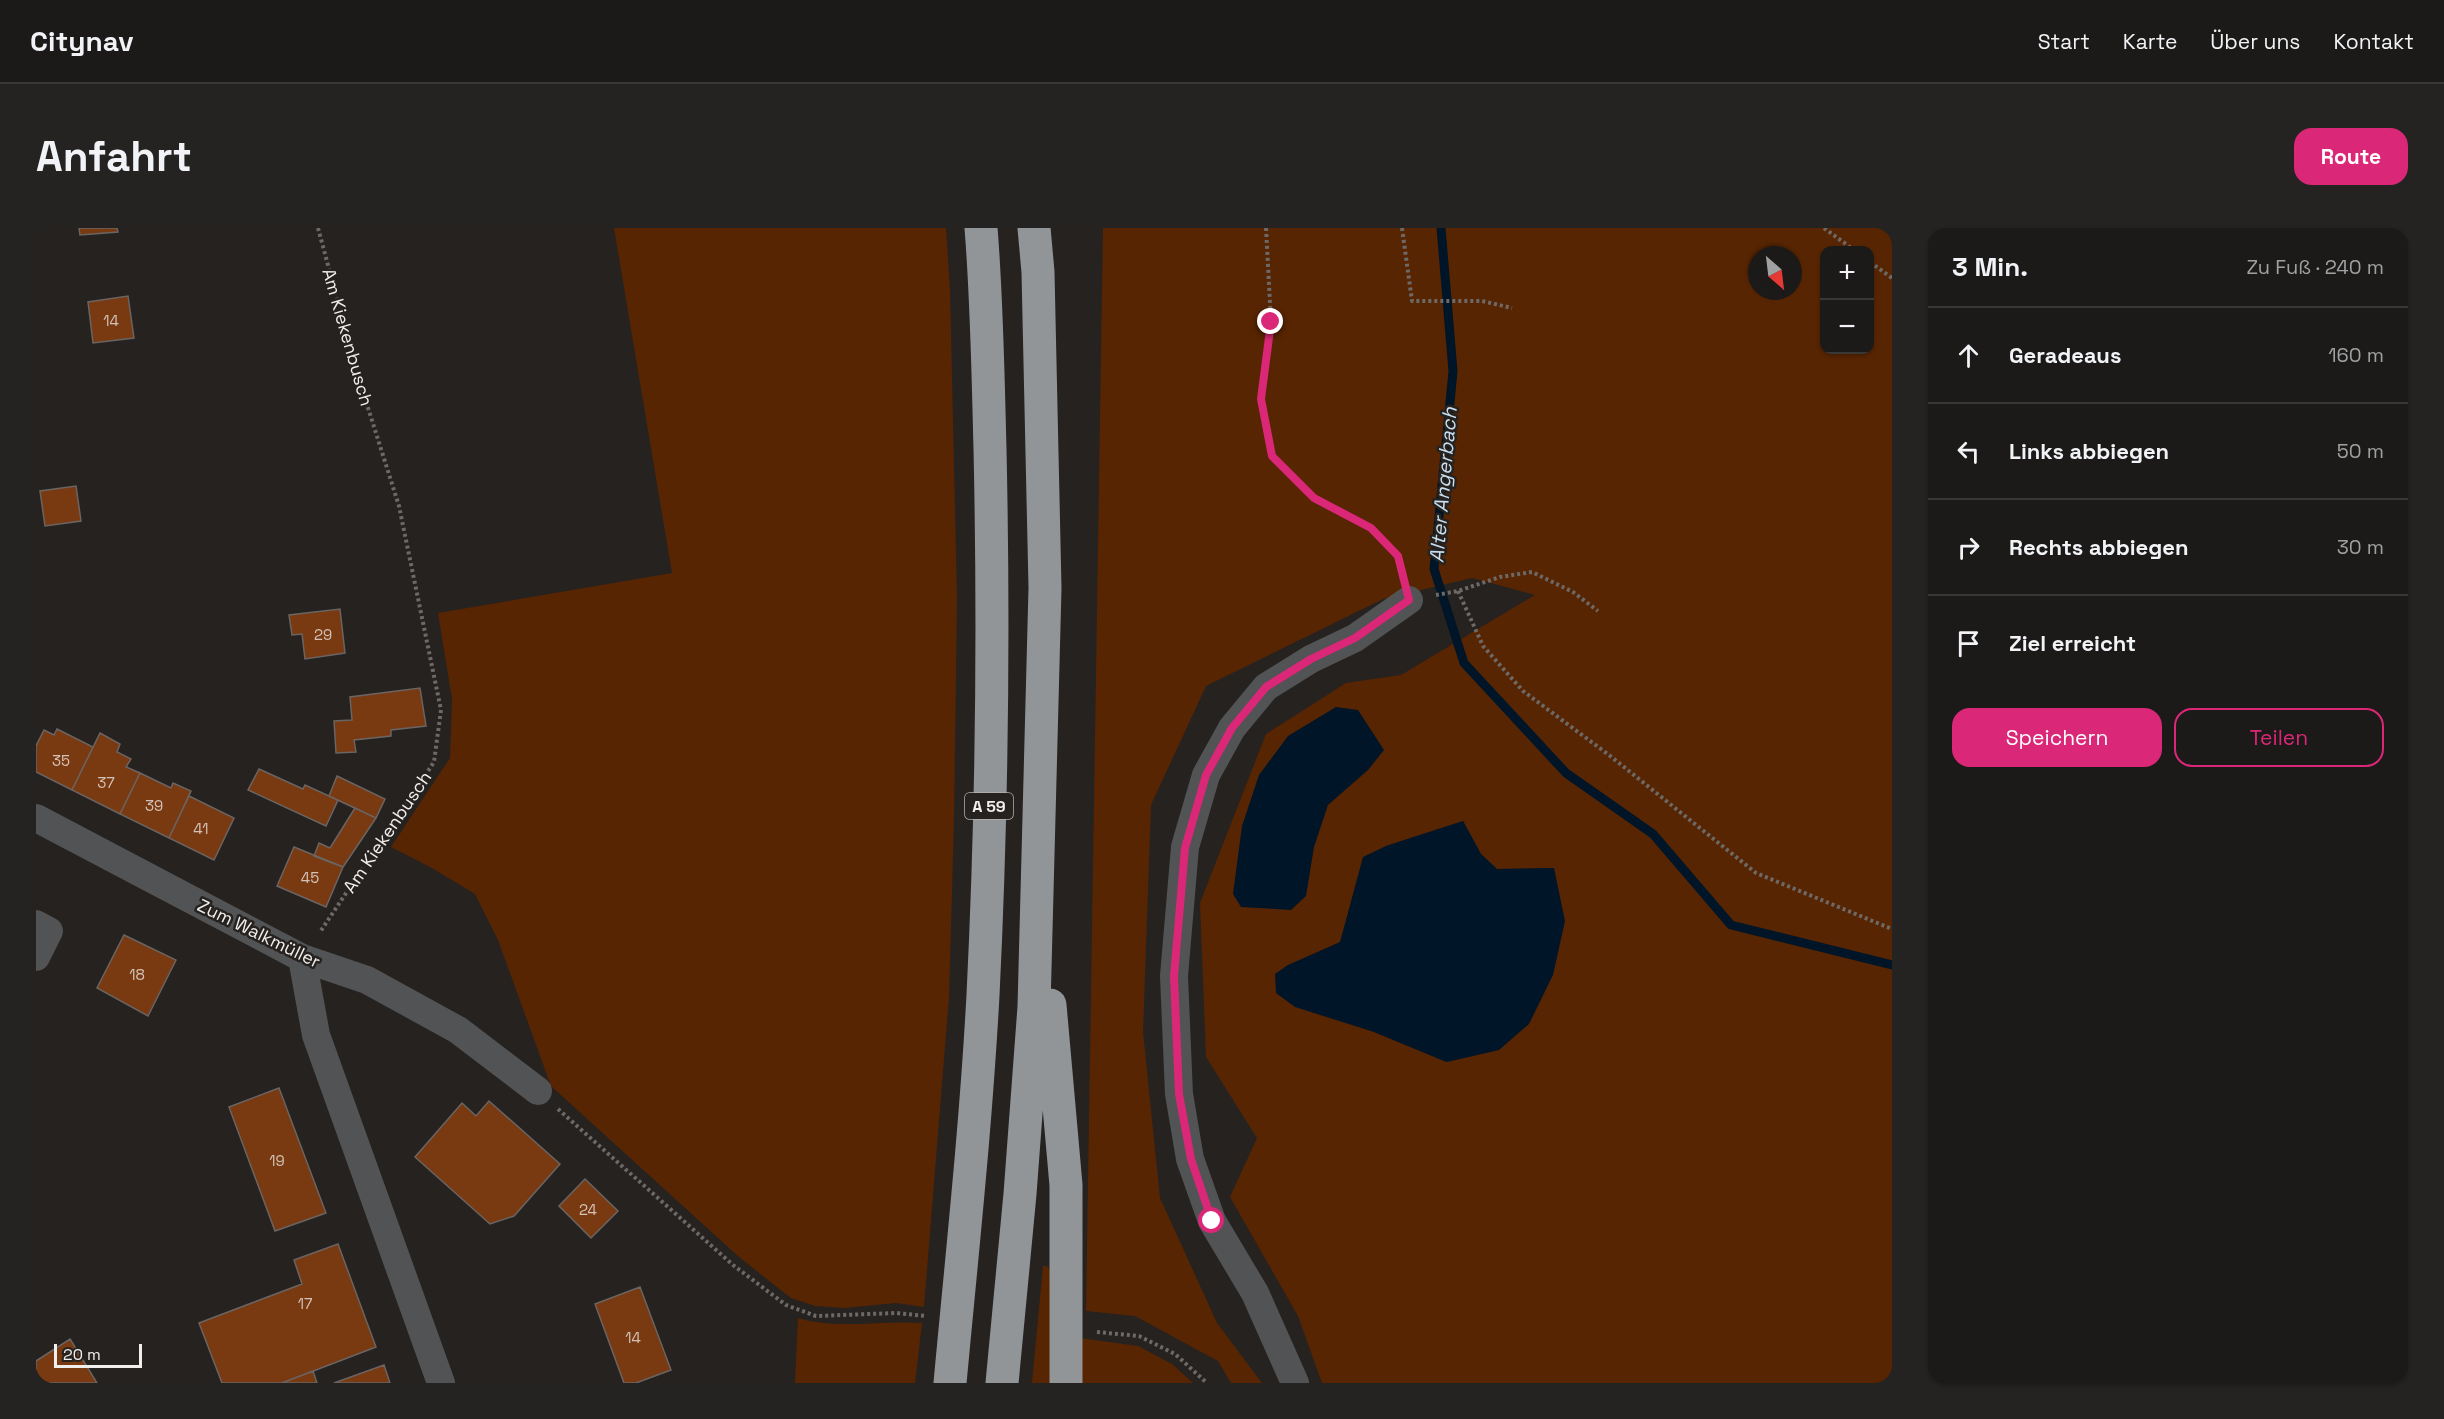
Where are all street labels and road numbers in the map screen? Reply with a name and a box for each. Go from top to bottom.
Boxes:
street label: Am Kiekenbusch [317,265,379,409]
street label: Am Kiekenbusch [338,767,436,897]
road number: A 59 [965,793,1013,819]
street label: Zum Walkmüller [194,893,324,973]

